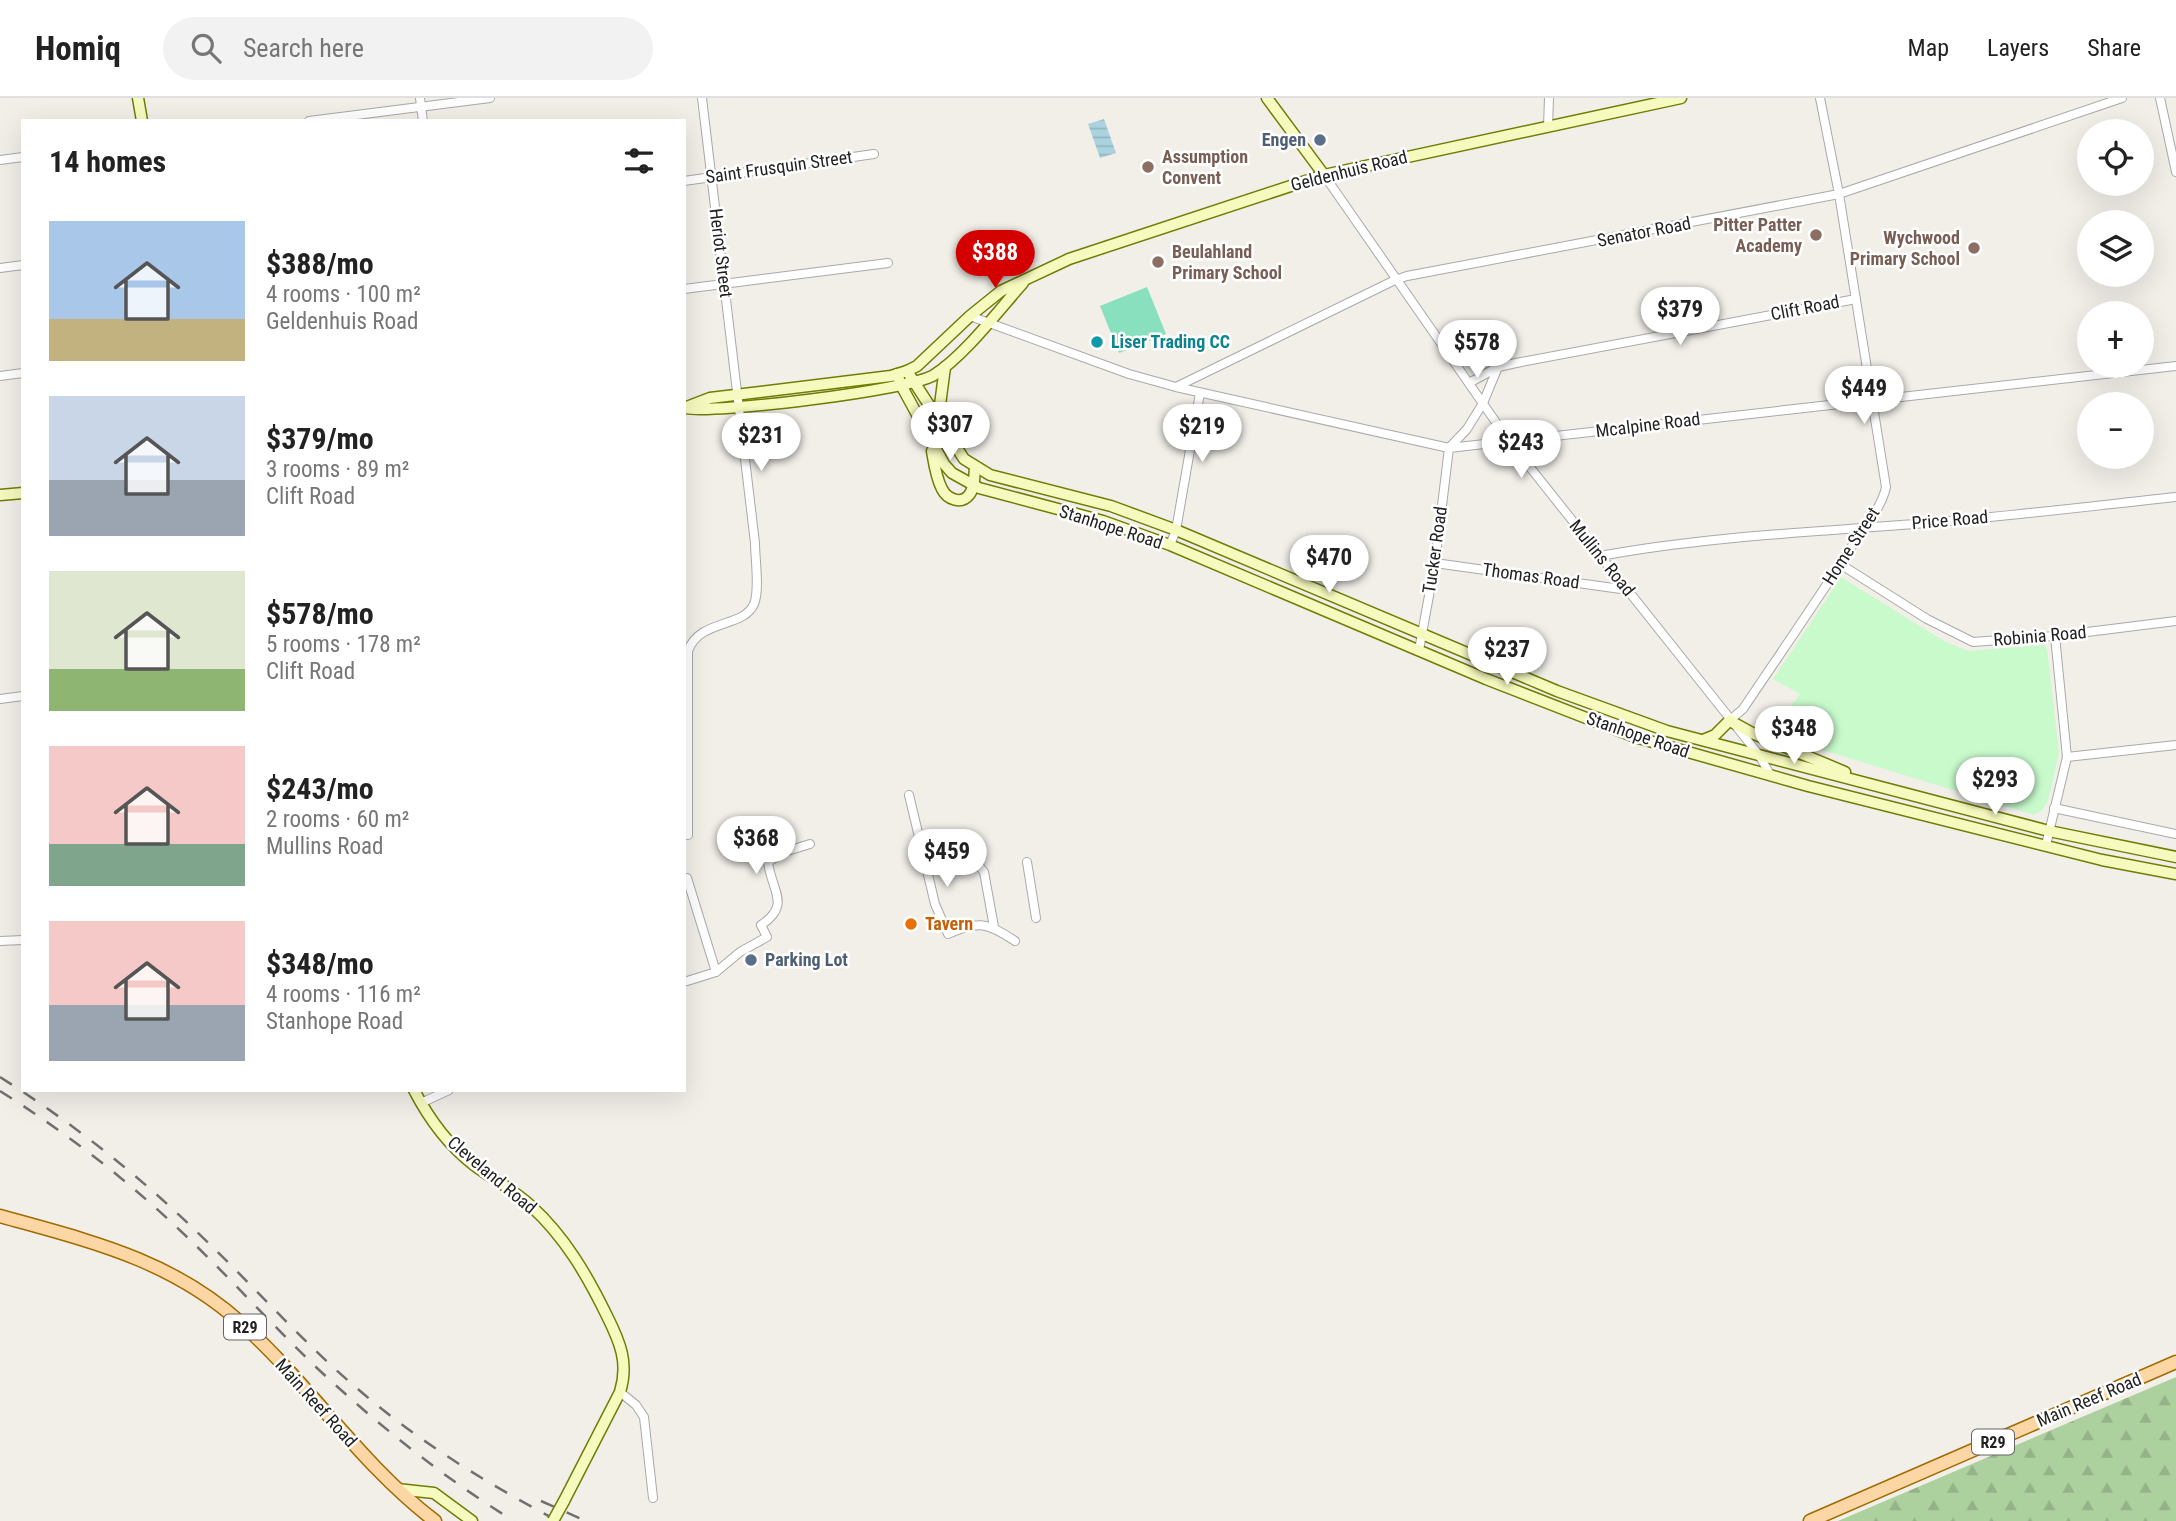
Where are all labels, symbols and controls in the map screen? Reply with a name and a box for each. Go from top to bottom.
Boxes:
search box [163,17,653,80]
text: Homiq [35,29,121,68]
icon: search [187,29,225,67]
text: Search here [243,33,364,63]
text: Map [1908,34,1949,62]
text: Layers [1987,34,2049,62]
text: Share [2087,34,2141,62]
map controls [2077,119,2154,469]
button: locate [2077,119,2154,196]
place label: Engen [1262,129,1306,150]
marker: Engen [1312,132,1328,148]
icon: filters [620,142,658,180]
text: 14 homes [49,144,166,179]
street label: Saint Frusquin Street [704,146,854,187]
place label: Assumption Convent [1162,146,1248,188]
street label: Geldenhuis Road [1288,146,1409,195]
marker: Assumption Convent [1140,159,1156,175]
street label: Heriot Street [706,207,737,299]
button: layers [2077,210,2154,287]
street label: Senator Road [1595,212,1693,251]
place label: Pitter Patter Academy [1713,214,1802,256]
marker: Pitter Patter Academy [1808,227,1824,243]
place label: Wychwood Primary School [1850,227,1960,269]
pin: $388 [954,230,1036,290]
text: $388 [972,239,1018,266]
marker: Wychwood Primary School [1966,240,1982,256]
place label: Beulahland Primary School [1172,241,1282,283]
text: $388/mo [266,246,374,281]
icon: home [105,249,189,333]
marker: Beulahland Primary School [1150,254,1166,270]
text: 4 rooms · 100 m² [266,281,421,308]
pin: $379 [1639,288,1721,347]
street label: Clift Road [1769,291,1841,324]
text: $379 [1657,296,1703,323]
button: + [2077,301,2154,378]
text: Geldenhuis Road [266,308,418,335]
pin: $578 [1436,320,1518,380]
text: $578 [1454,329,1500,356]
place label: Liser Trading CC [1111,331,1230,352]
marker: Liser Trading CC [1089,334,1105,350]
pin: $449 [1823,366,1905,426]
text: $449 [1841,375,1887,402]
button: − [2077,392,2154,469]
pin: $307 [909,402,991,462]
pin: $219 [1161,404,1243,464]
street label: Mcalpine Road [1594,408,1701,441]
text: $307 [927,411,973,438]
text: $219 [1179,413,1225,440]
pin: $231 [720,414,802,473]
pin: $243 [1480,420,1562,480]
text: $379/mo [266,421,374,456]
text: $231 [738,422,784,449]
icon: home [105,424,189,508]
text: $243 [1498,429,1544,456]
text: 3 rooms · 89 m² [266,456,409,483]
text: Clift Road [266,483,355,510]
street label: Stanhope Road [1057,500,1165,553]
street label: Home Street [1818,503,1883,589]
street label: Tucker Road [1418,505,1451,595]
street label: Price Road [1911,506,1989,533]
street label: Mullins Road [1565,515,1639,600]
pin: $470 [1288,536,1370,595]
text: $470 [1306,544,1352,571]
street label: Thomas Road [1481,558,1581,593]
text: $578/mo [266,596,374,631]
icon: home [105,599,189,683]
street label: Robinia Road [1993,621,2087,650]
pin: $237 [1466,628,1548,687]
text: 5 rooms · 178 m² [266,631,421,658]
text: $237 [1484,636,1530,663]
text: Clift Road [266,658,355,685]
pin: $348 [1753,706,1835,766]
street label: Stanhope Road [1584,707,1692,762]
text: $348 [1771,715,1817,742]
pin: $293 [1954,758,2036,817]
text: $293 [1972,766,2018,793]
text: $243/mo [266,771,374,806]
icon: home [105,774,189,858]
text: 2 rooms · 60 m² [266,806,409,833]
pin: $368 [715,816,797,876]
text: $368 [733,825,779,852]
pin: $459 [906,830,988,889]
text: Mullins Road [266,833,383,860]
text: $459 [924,838,970,865]
place label: Tavern [925,913,973,934]
marker: Tavern [903,916,919,932]
text: $348/mo [266,946,374,981]
icon: home [105,949,189,1033]
place label: Parking Lot [765,949,848,970]
marker: Parking Lot [743,952,759,968]
text: 4 rooms · 116 m² [266,981,421,1008]
text: Stanhope Road [266,1008,403,1035]
street label: Cleveland Road [444,1131,541,1218]
road number: R29 [224,1315,266,1340]
street label: Main Reef Road [271,1354,362,1451]
street label: Main Reef Road [2033,1368,2144,1431]
road number: R29 [1972,1430,2014,1454]

